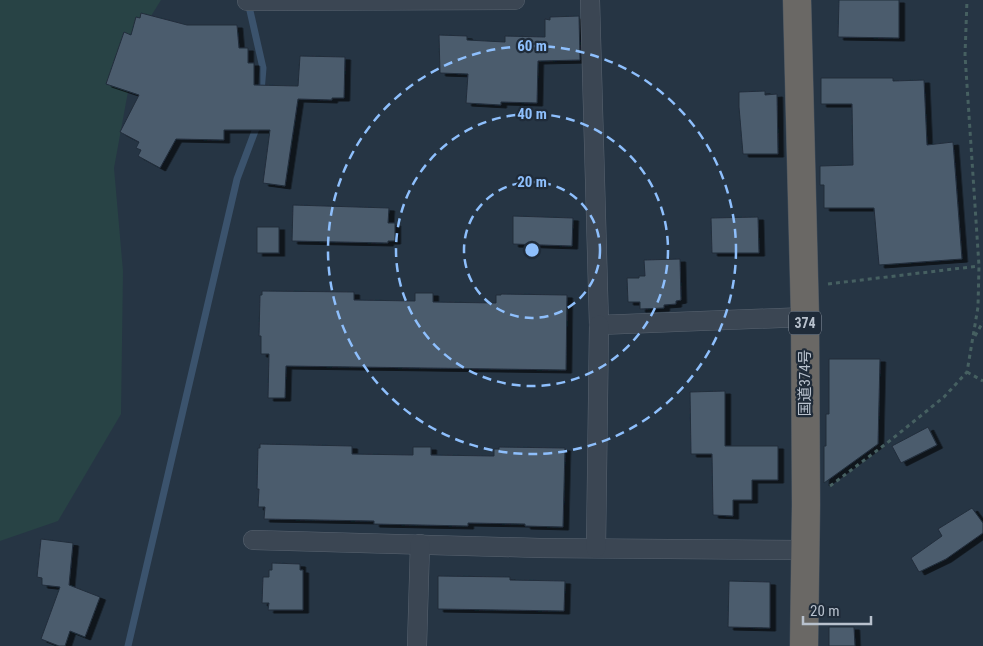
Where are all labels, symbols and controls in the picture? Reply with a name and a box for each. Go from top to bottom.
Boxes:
text: 60 m [517,37,547,55]
text: 40 m [517,105,547,123]
text: 20 m [517,173,547,191]
centre of rings [523,241,541,259]
road number: 374 [789,312,821,334]
street label: 国道374号 [796,349,814,417]
scale bar [803,594,870,626]
text: 20 m [810,602,840,620]

